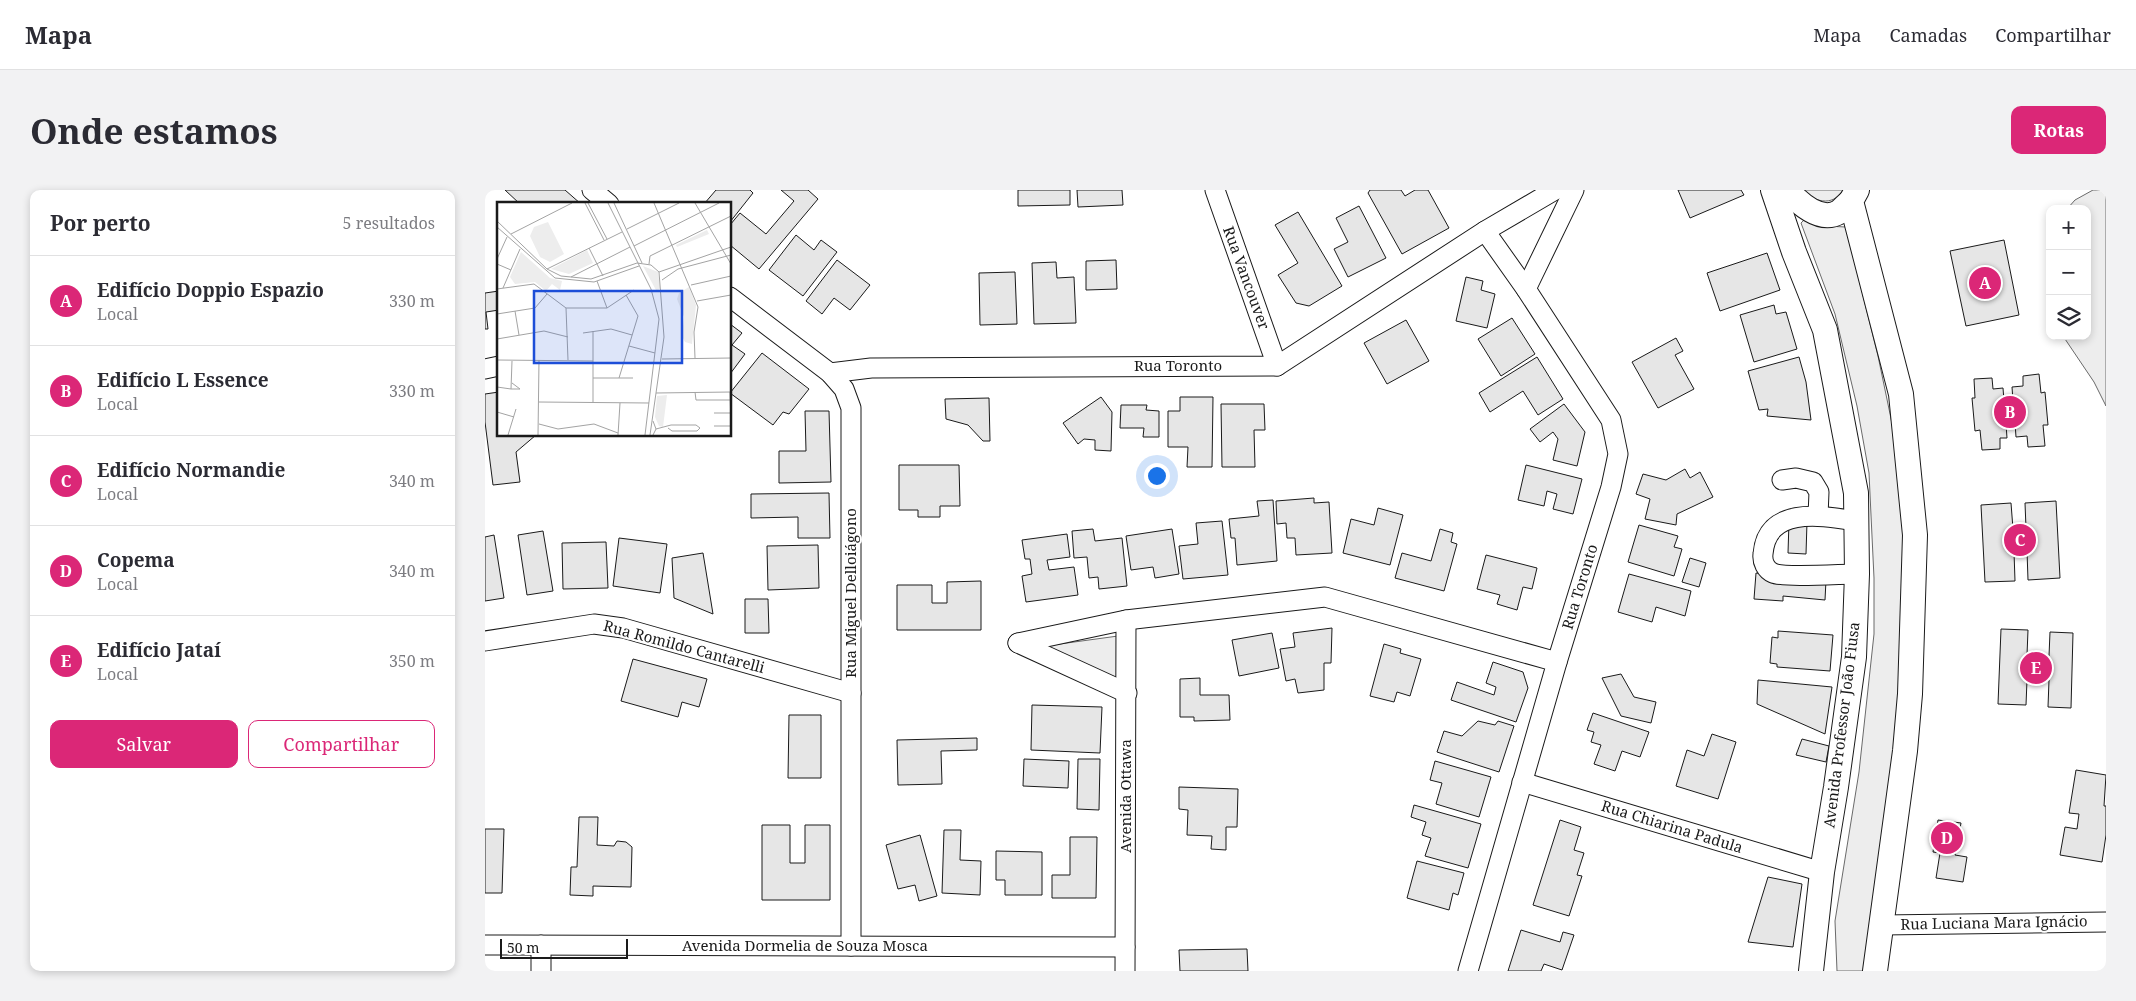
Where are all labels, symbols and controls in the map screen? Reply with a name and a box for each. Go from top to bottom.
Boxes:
text: Mapa [25,18,92,51]
text: Mapa [1813,23,1862,47]
text: Camadas [1890,23,1967,47]
text: Compartilhar [1995,23,2111,47]
button: Rotas [2011,106,2106,154]
text: Onde estamos [30,107,278,154]
inset map [497,202,731,436]
map controls [2046,205,2091,340]
button: + [2046,205,2091,250]
text: Por perto [50,209,151,237]
text: 5 resultados [343,212,435,234]
street label: Rua Vancouver [1219,223,1275,332]
button: − [2046,250,2091,295]
pin: A [1969,264,2001,302]
text: Edifício Doppio Espazio [97,277,324,303]
text: A [60,290,72,312]
text: 330 m [389,290,435,312]
button: layers [2046,295,2091,340]
text: Local [97,303,138,325]
street label: Rua Toronto [1134,355,1222,375]
text: Edifício L Essence [97,367,269,393]
text: B [61,380,71,402]
text: 330 m [389,380,435,402]
text: Local [97,393,138,415]
pin: B [1994,393,2026,431]
text: Edifício Normandie [97,457,285,483]
your location [1144,463,1170,489]
text: C [61,470,71,492]
text: 340 m [389,470,435,492]
text: Local [97,483,138,505]
street label: Rua Miguel Delloiágono [840,508,860,678]
pin: C [2004,521,2036,559]
street label: Rua Toronto [1557,542,1601,632]
text: Copema [97,547,175,573]
text: D [60,560,72,582]
text: 340 m [389,560,435,582]
text: Local [97,573,138,595]
street label: Rua Romildo Cantarelli [602,615,767,677]
street label: Avenida Professor João Fiusa [1818,621,1864,829]
text: Edifício Jataí [97,637,221,663]
pin: E [2020,649,2052,687]
text: E [61,650,71,672]
text: 350 m [389,650,435,672]
text: Local [97,663,138,685]
button: Salvar [50,720,238,768]
button: Compartilhar [248,720,435,768]
street label: Avenida Ottawa [1115,739,1135,853]
street label: Rua Chiarina Padula [1599,795,1745,857]
pin: D [1931,819,1963,857]
street label: Rua Luciana Mara Ignácio [1900,910,2088,934]
street label: Avenida Dormelia de Souza Mosca [682,935,928,955]
scale bar [500,936,627,959]
text: 50 m [507,938,540,957]

